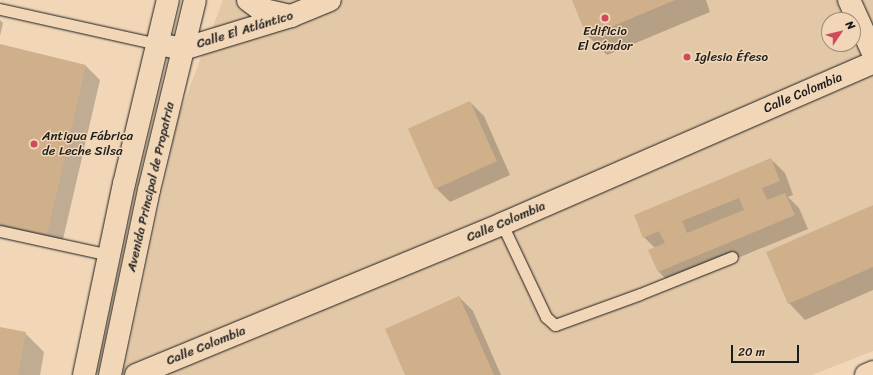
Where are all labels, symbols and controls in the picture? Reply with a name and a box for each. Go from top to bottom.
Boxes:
street label: Calle El Atlántico [195,8,295,52]
north arrow [821,12,861,52]
marker: Edificio El Cóndor [600,13,610,23]
text: N [840,17,860,34]
place label: Edificio El Cóndor [578,24,632,55]
place label: Iglesia Éfeso [695,49,768,65]
marker: Iglesia Éfeso [682,52,692,62]
street label: Calle Colombia [761,69,845,117]
street label: Avenida Principal de Propatria [124,101,178,273]
place label: Antigua Fábrica de Leche Silsa [42,129,133,160]
marker: Antigua Fábrica de Leche Silsa [29,139,39,149]
street label: Calle Colombia [464,198,548,246]
street label: Calle Colombia [164,323,248,369]
scale bar [733,337,801,363]
text: 20 m [738,341,765,363]

